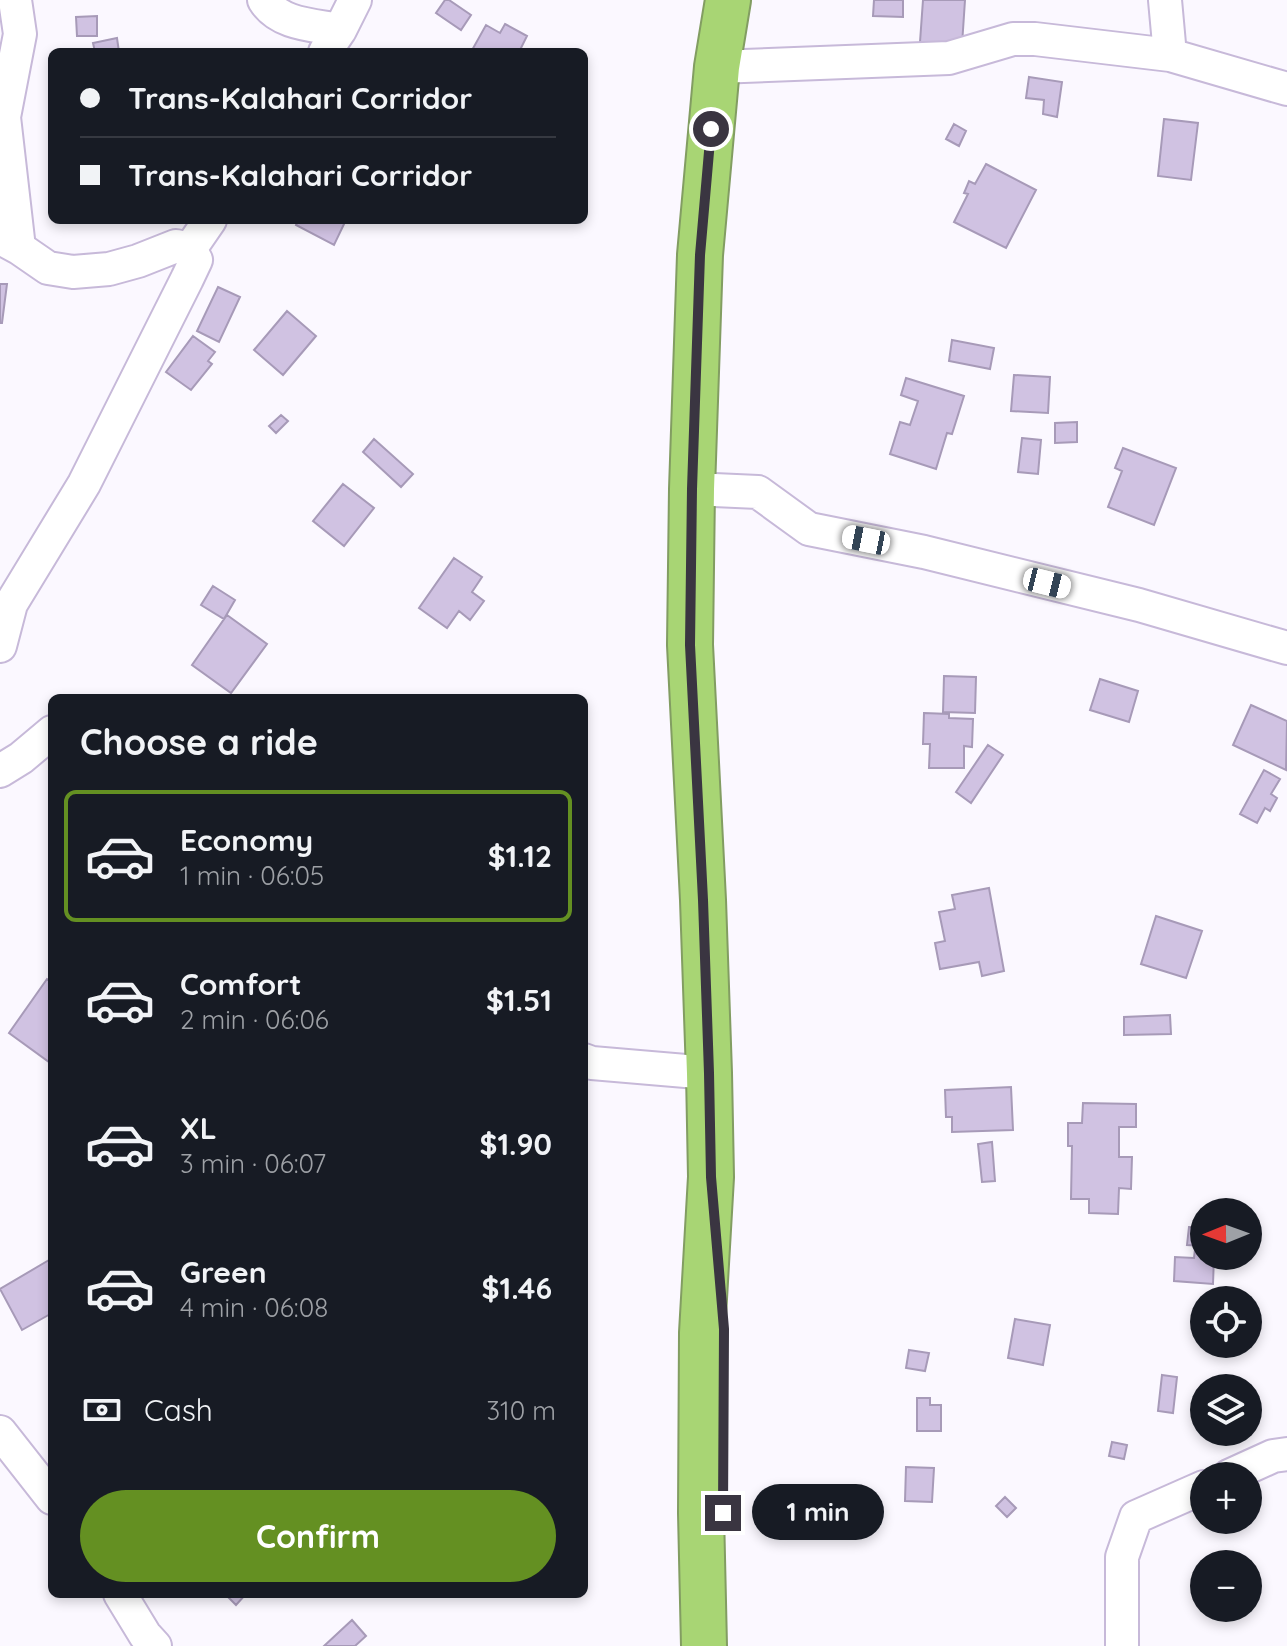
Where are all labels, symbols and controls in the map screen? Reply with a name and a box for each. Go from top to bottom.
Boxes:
text: Trans-Kalahari Corridor [128,79,472,117]
route start [693,111,729,147]
text: Trans-Kalahari Corridor [128,156,472,194]
car [840,524,892,556]
car [1021,566,1073,600]
text: Choose a ride [80,719,318,764]
icon: car [84,820,156,892]
text: Economy [180,821,313,859]
text: $1.12 [488,837,552,875]
text: 1 min · 06:05 [180,859,324,892]
icon: car [84,964,156,1036]
text: Comfort [180,965,301,1003]
text: $1.51 [486,981,552,1019]
text: 2 min · 06:06 [180,1003,329,1036]
icon: car [84,1108,156,1180]
text: XL [180,1109,217,1147]
text: $1.90 [479,1125,552,1163]
text: 3 min · 06:07 [180,1147,326,1180]
north arrow [1190,1198,1262,1270]
map controls [1190,1198,1262,1622]
icon: car [84,1252,156,1324]
text: Green [180,1253,267,1291]
text: $1.46 [482,1269,552,1307]
button: locate [1190,1286,1262,1358]
text: 4 min · 06:08 [180,1291,328,1324]
button: layers [1190,1374,1262,1446]
icon: cash [80,1388,124,1432]
text: Cash [144,1391,213,1429]
text: 310 m [486,1394,556,1427]
button: + [1190,1462,1262,1534]
callout: 1 min [751,1485,883,1541]
button: Confirm [80,1490,556,1582]
route end [705,1495,741,1531]
text: 1 min [787,1495,850,1528]
button: − [1190,1550,1262,1622]

